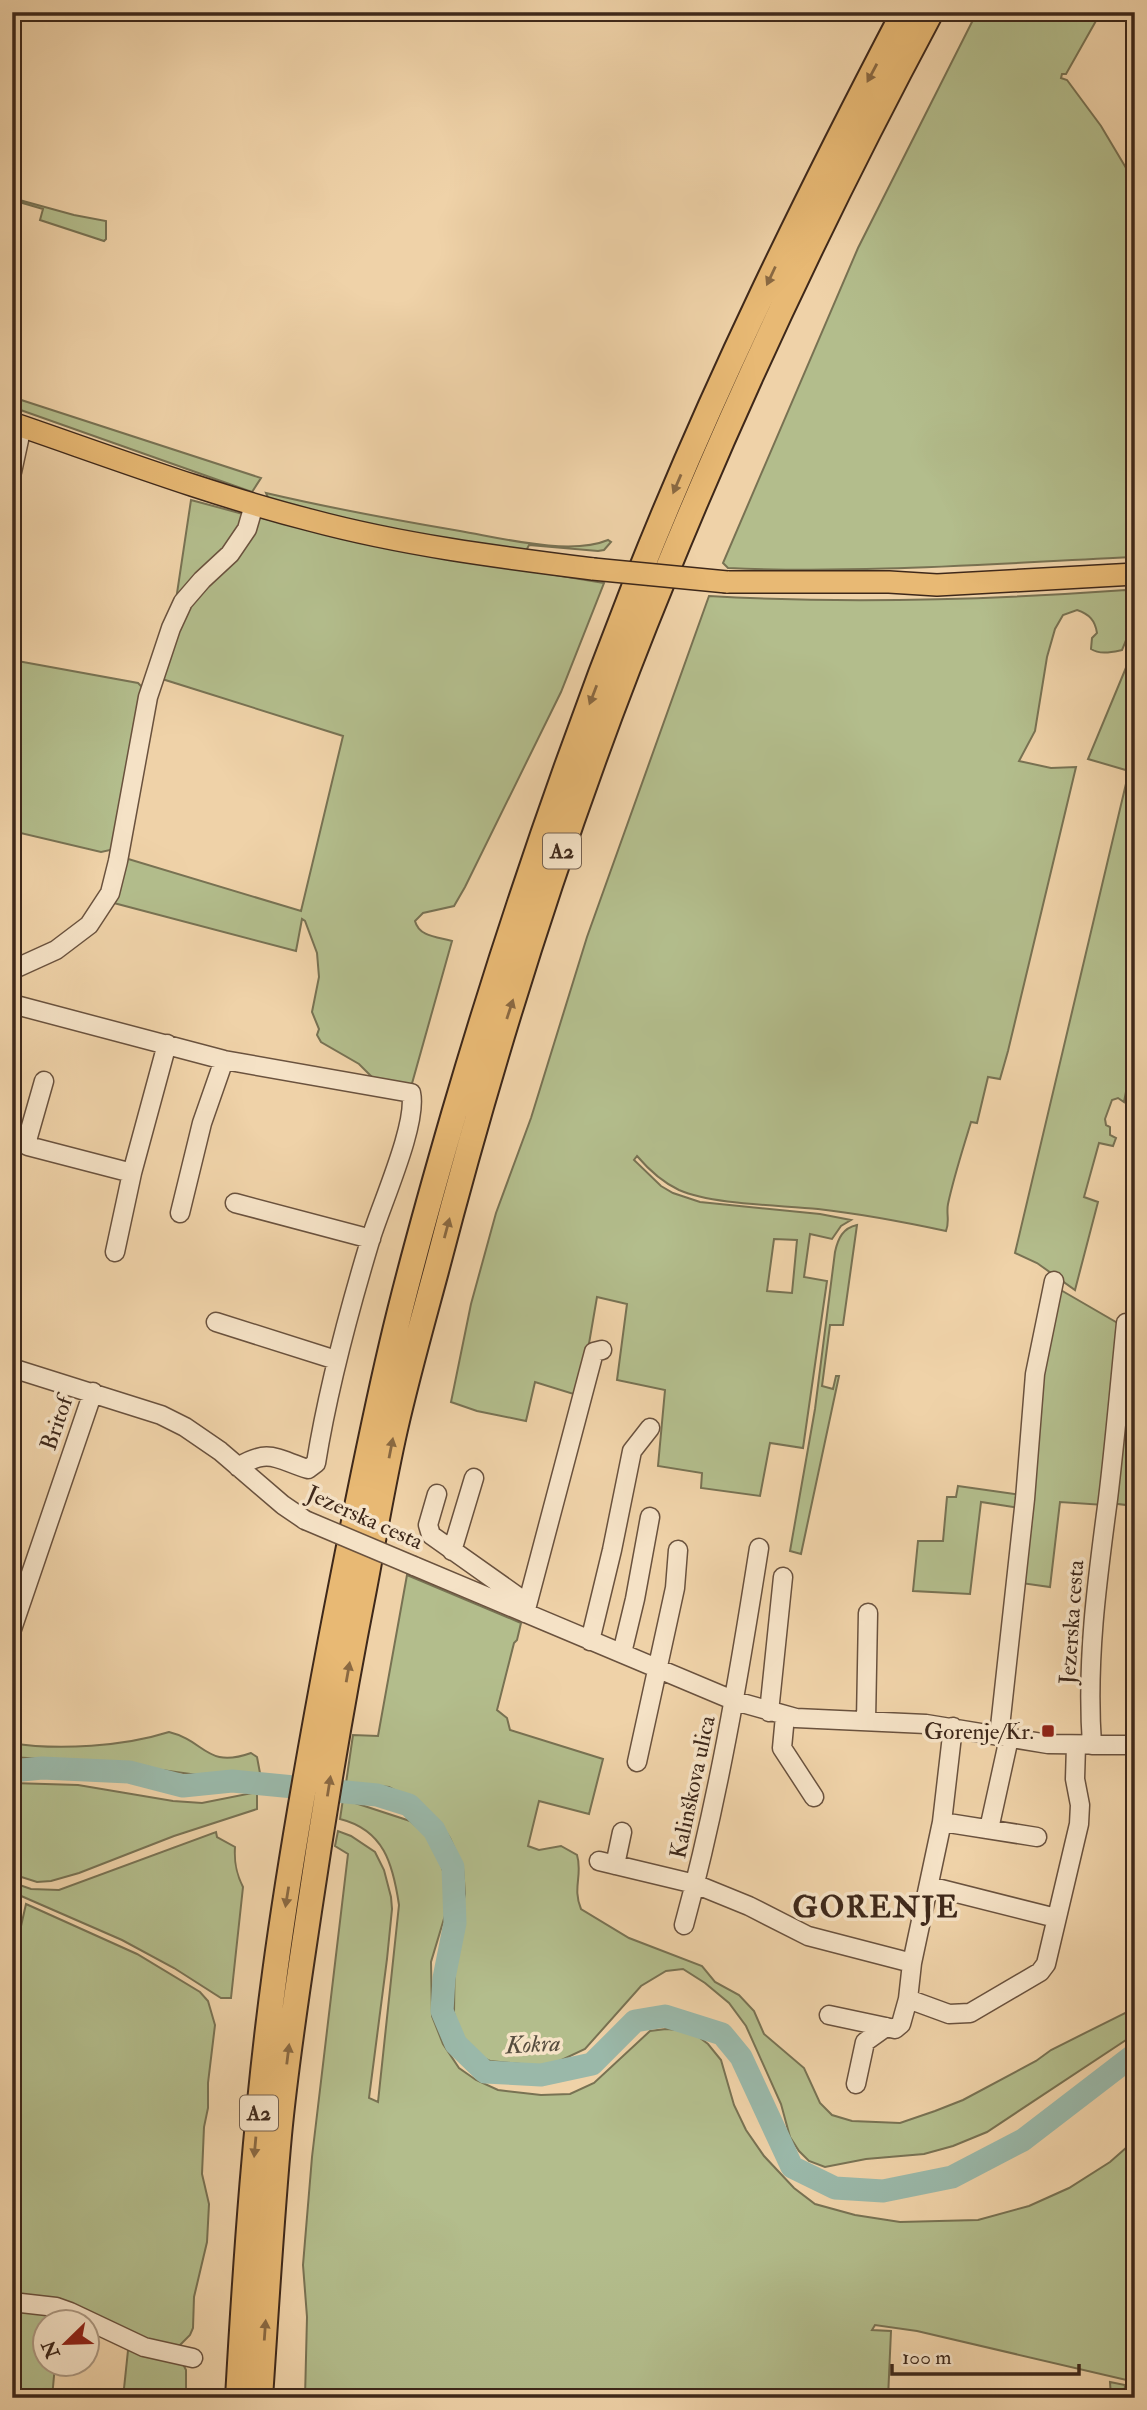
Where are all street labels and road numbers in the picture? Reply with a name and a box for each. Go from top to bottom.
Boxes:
road number: A2 [543,834,581,868]
street label: Britof [34,1389,80,1454]
street label: Jezerska cesta [301,1478,428,1556]
street label: Jezerska cesta [1053,1558,1090,1686]
street label: Kalinškova ulica [663,1712,722,1861]
road number: A2 [240,2096,278,2130]

